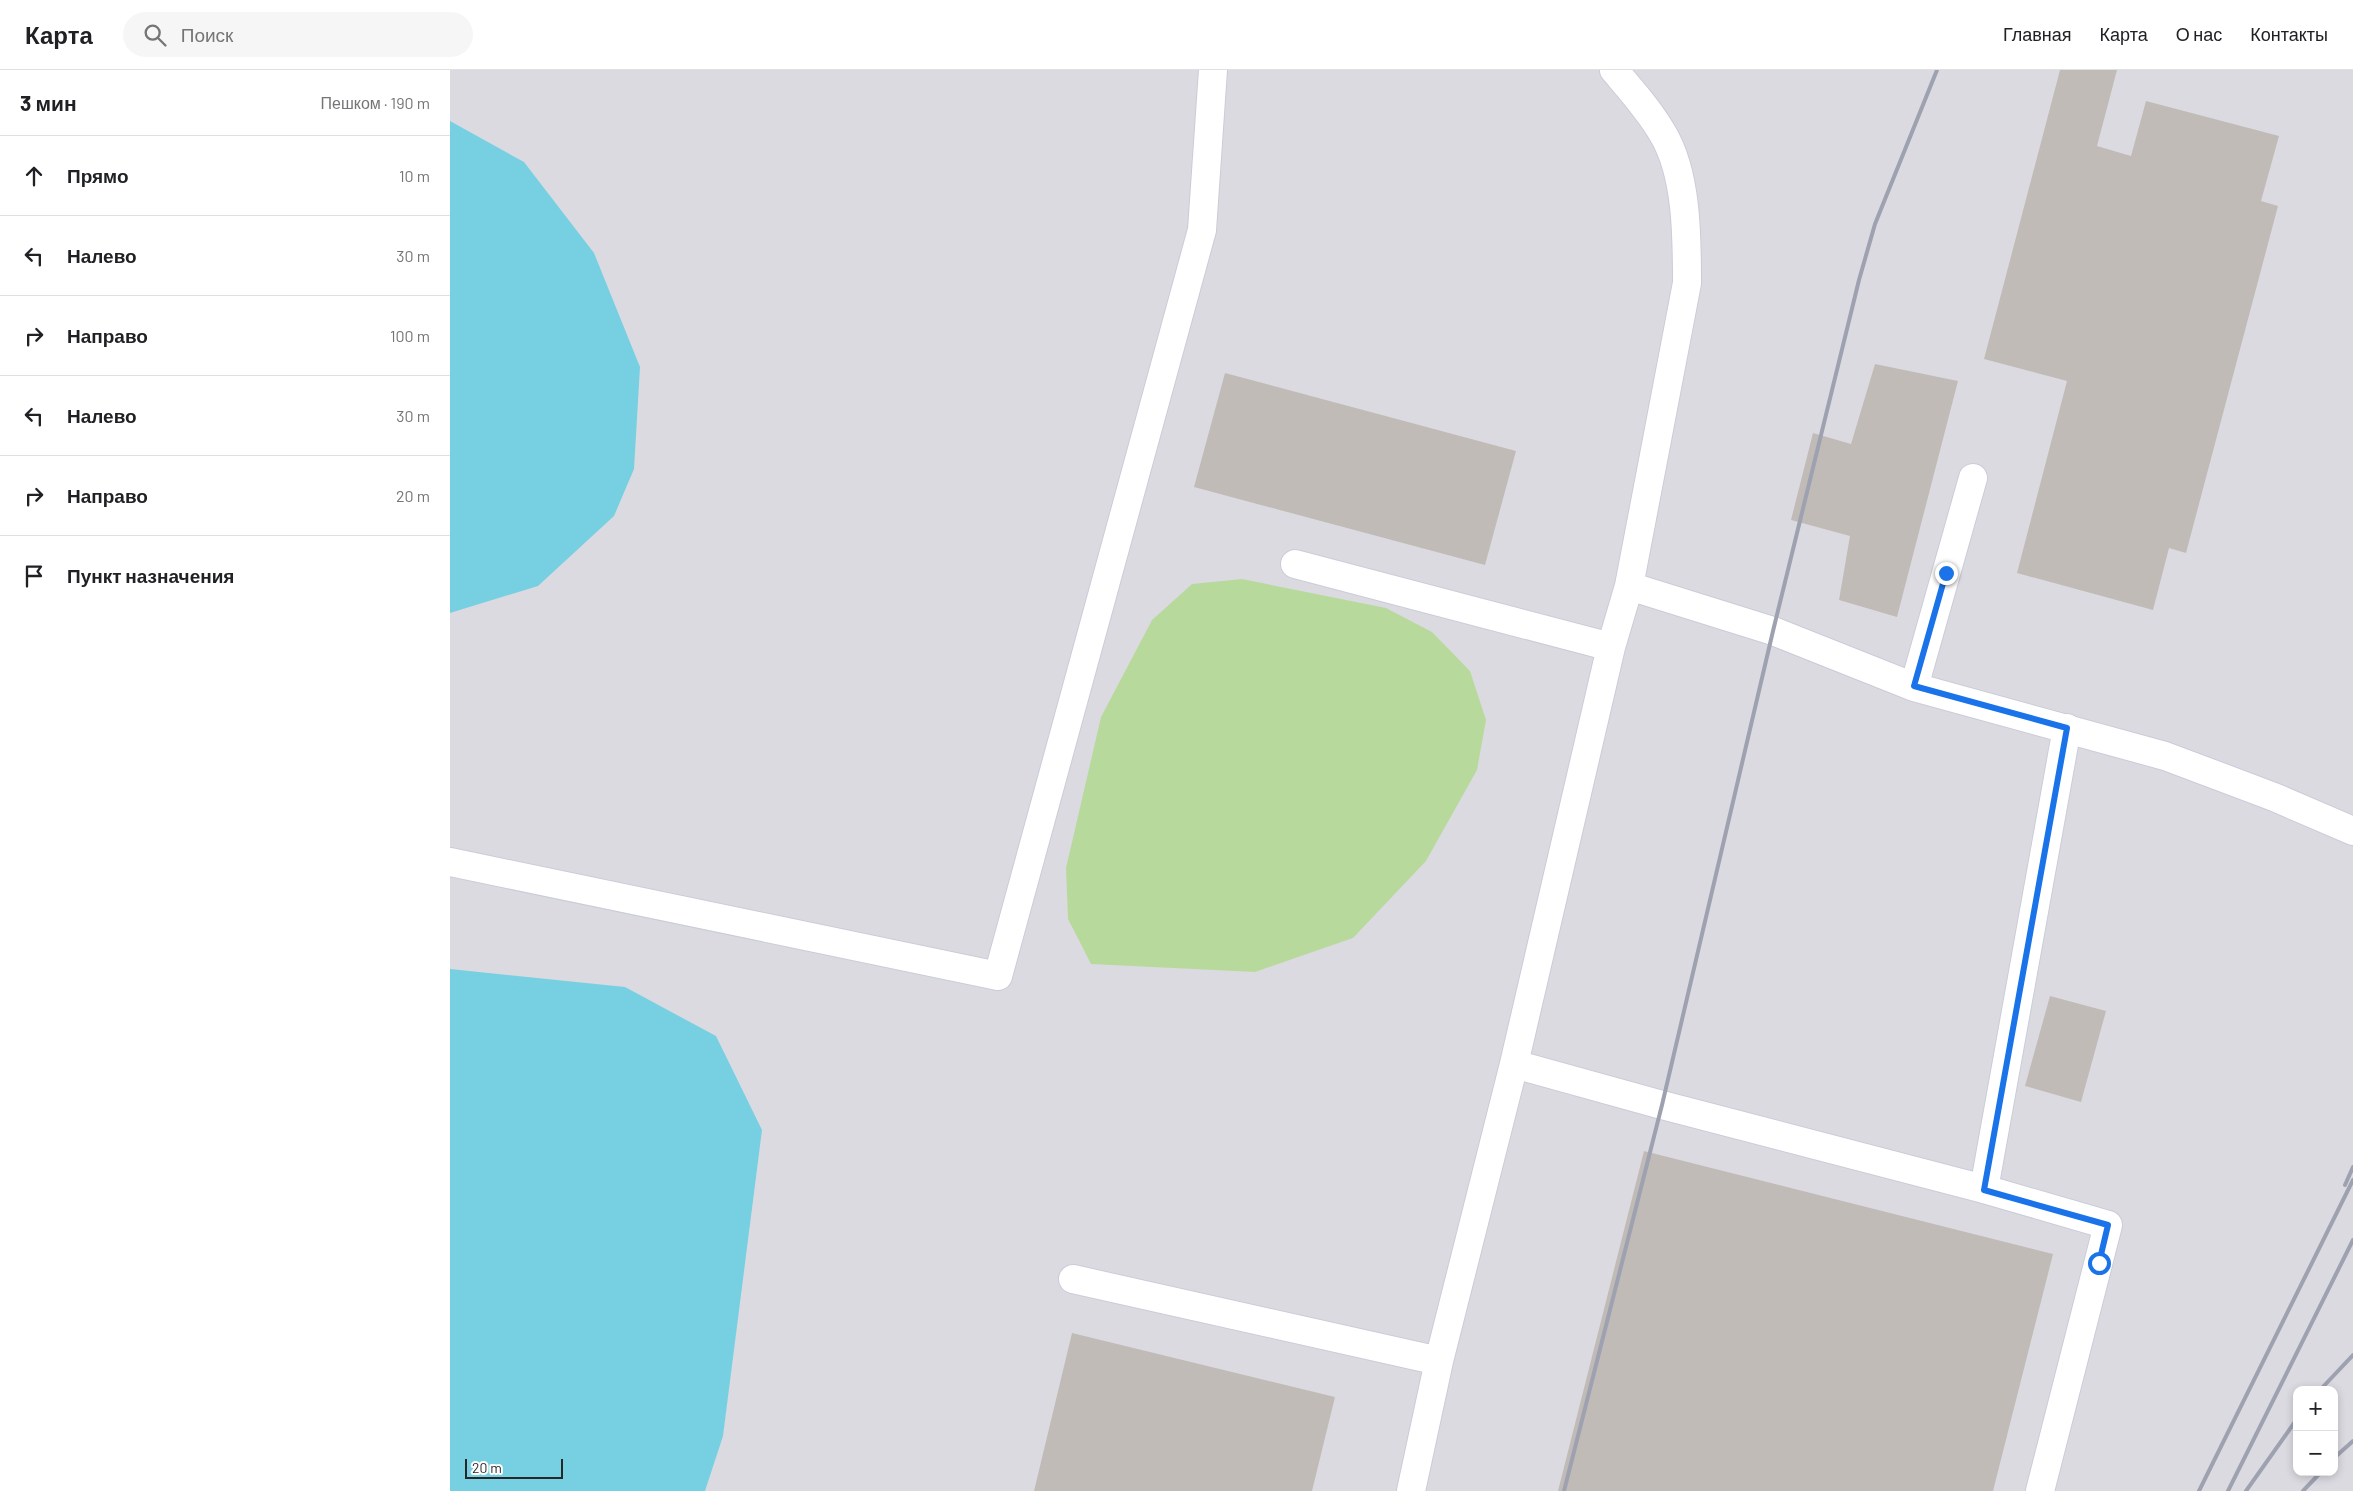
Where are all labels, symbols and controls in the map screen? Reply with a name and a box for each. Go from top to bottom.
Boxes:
search box [123,12,473,57]
text: Карта [25,20,93,49]
icon: search [141,21,169,49]
text: Поиск [181,23,233,46]
text: Главная [2003,23,2072,45]
text: Карта [2100,23,2148,45]
text: О нас [2176,23,2222,45]
text: Контакты [2250,23,2328,45]
text: 3 мин [20,90,77,115]
text: Пешком · 190 m [321,93,430,112]
icon: ahead [20,162,48,190]
text: Прямо [67,164,129,187]
text: 10 m [399,166,430,185]
icon: left [20,242,48,270]
text: Налево [67,244,137,267]
text: 30 m [396,246,430,265]
icon: right [20,322,48,350]
text: Направо [67,324,148,347]
text: 100 m [390,326,430,345]
icon: left [20,402,48,430]
text: Налево [67,404,137,427]
text: 30 m [396,406,430,425]
icon: right [20,482,48,510]
text: Направо [67,484,148,507]
text: 20 m [396,486,430,505]
icon: arrive [20,562,48,590]
route end [1935,562,1958,585]
text: Пункт назначения [67,564,234,587]
route start [2088,1252,2111,1275]
map controls [2293,1386,2338,1476]
button: + [2293,1386,2338,1431]
button: − [2293,1431,2338,1476]
scale bar [465,1456,562,1479]
text: 20 m [472,1459,502,1476]

